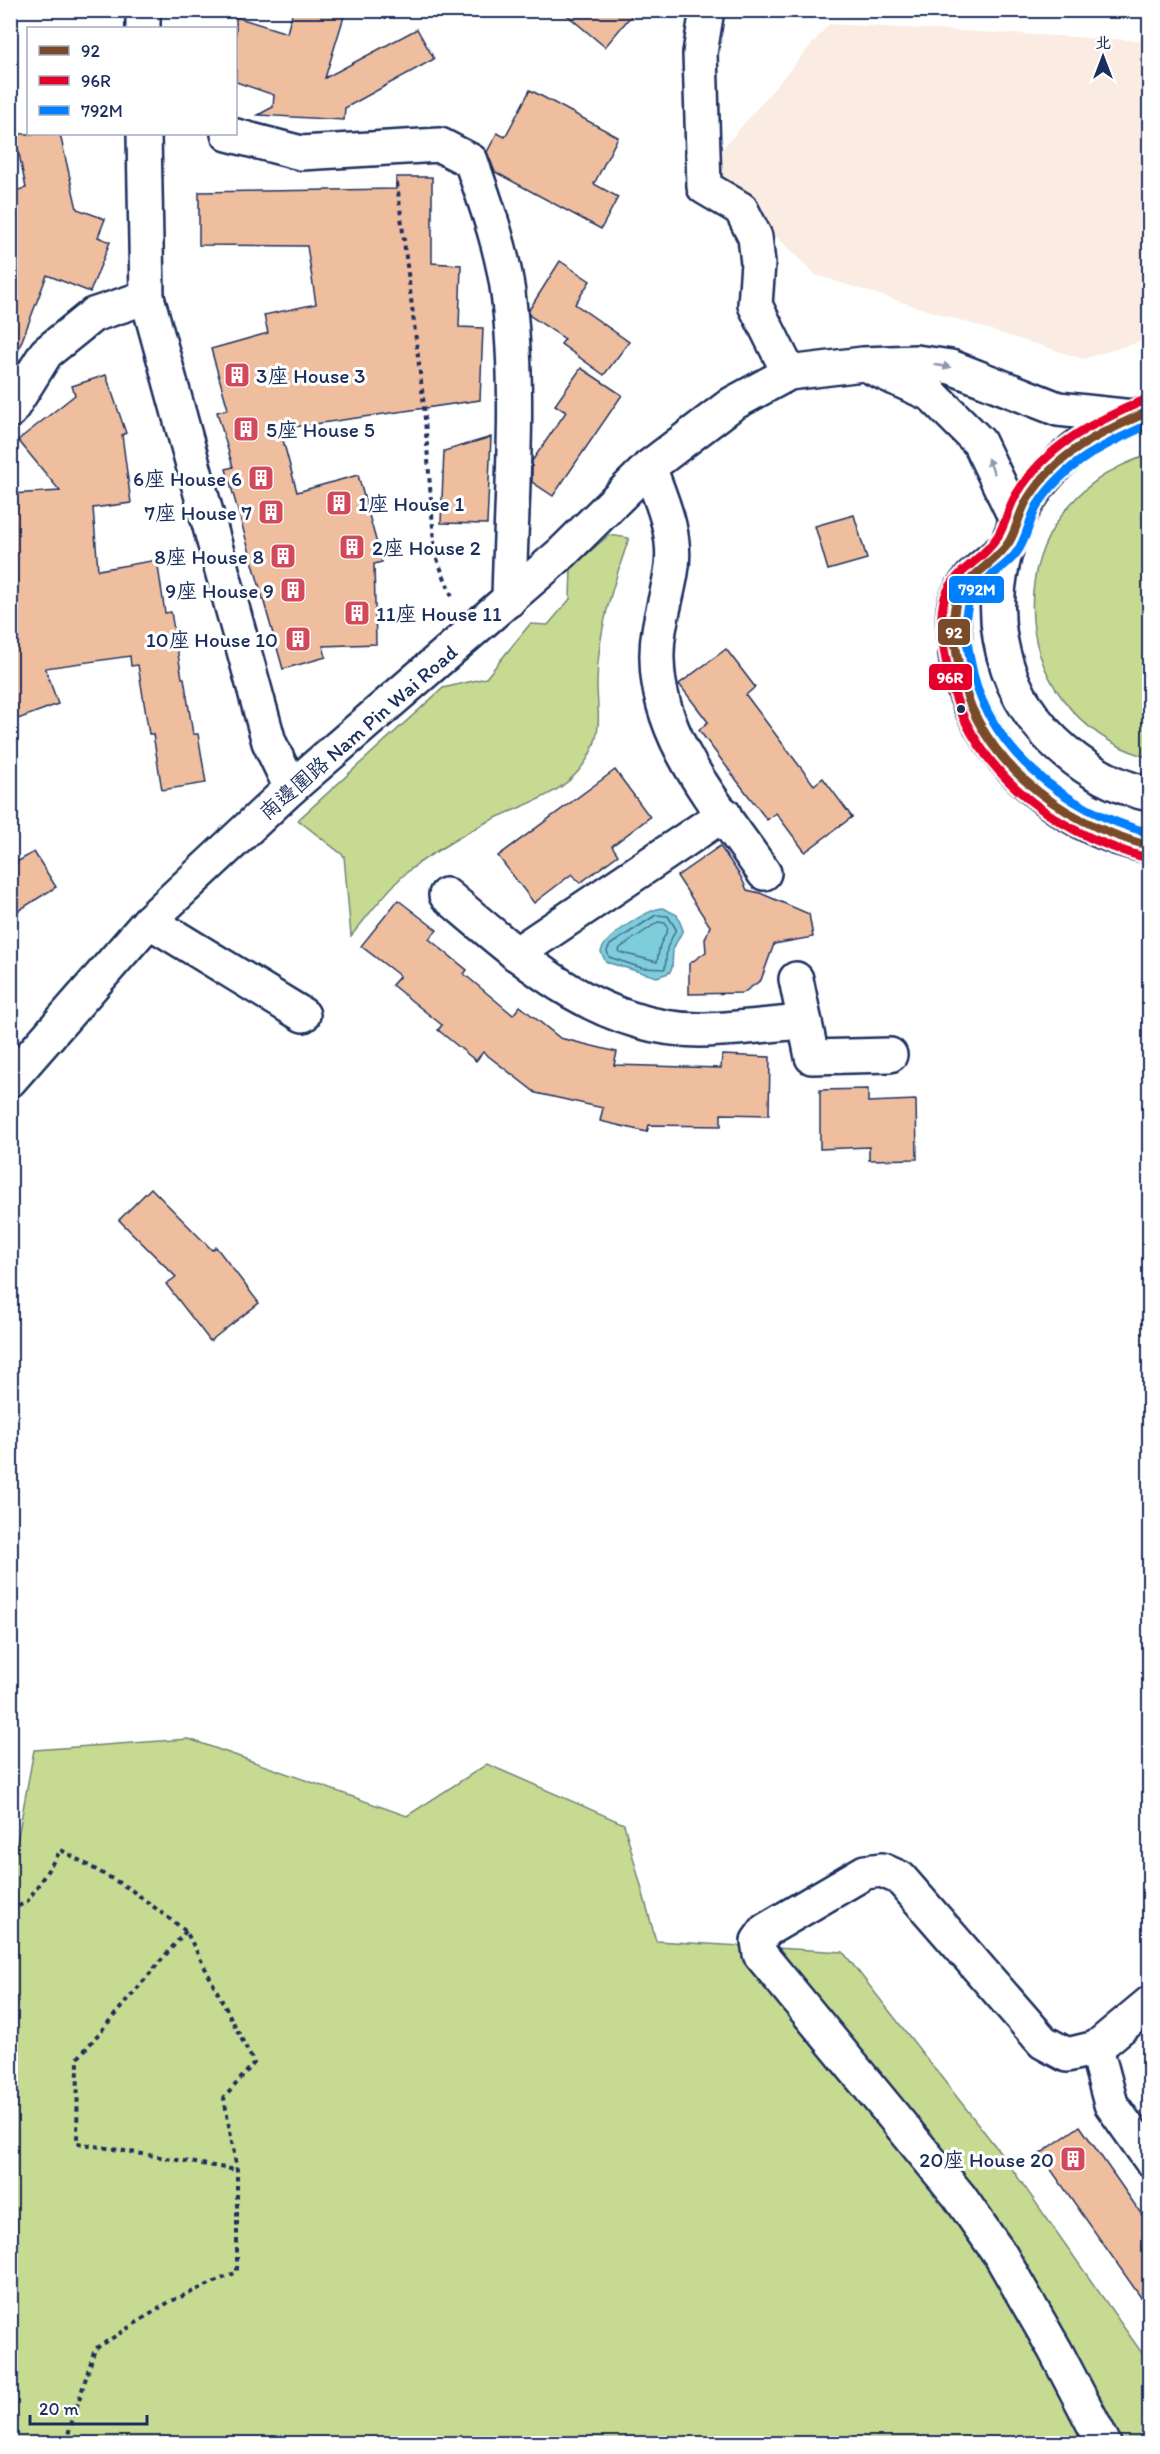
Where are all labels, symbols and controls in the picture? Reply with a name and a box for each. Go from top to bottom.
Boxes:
legend [27,27,237,135]
north arrow [1073,27,1133,87]
text: 北 [1095,33,1111,52]
text: 92 [81,40,100,62]
text: 96R [81,70,111,92]
text: 792M [81,100,123,122]
building icon: 3座 House 3 [222,360,252,390]
one-way arrow [932,361,951,370]
place label: 3座 House 3 [256,363,366,388]
building icon: 5座 House 5 [231,414,261,444]
place label: 5座 House 5 [266,417,375,442]
one-way arrow [987,458,996,475]
building icon: 6座 House 6 [246,463,276,493]
place label: 6座 House 6 [133,466,242,491]
building icon: 1座 House 1 [324,488,354,518]
place label: 1座 House 1 [358,491,464,516]
building icon: 7座 House 7 [256,497,286,527]
place label: 7座 House 7 [145,500,252,525]
building icon: 2座 House 2 [337,532,367,562]
place label: 2座 House 2 [372,535,481,560]
building icon: 8座 House 8 [268,541,298,571]
place label: 8座 House 8 [154,544,264,569]
building icon: 9座 House 9 [278,575,308,605]
line badge: 792M [948,575,1005,604]
place label: 9座 House 9 [165,578,274,603]
text: 792M [957,580,996,599]
building icon: 11座 House 11 [342,598,372,628]
place label: 11座 House 11 [376,601,502,626]
line badge: 92 [937,618,971,646]
text: 92 [946,623,963,642]
building icon: 10座 House 10 [283,624,313,654]
place label: 10座 House 10 [146,627,278,652]
street label: 南邊圍路 Nam Pin Wai Road [254,639,462,825]
line badge: 96R [928,663,973,691]
text: 96R [937,668,964,687]
unlabelled marker [955,703,967,715]
building icon: 20座 House 20 [1058,2144,1088,2174]
place label: 20座 House 20 [919,2147,1054,2172]
scale bar [30,2388,147,2426]
text: 20 m [39,2398,79,2420]

